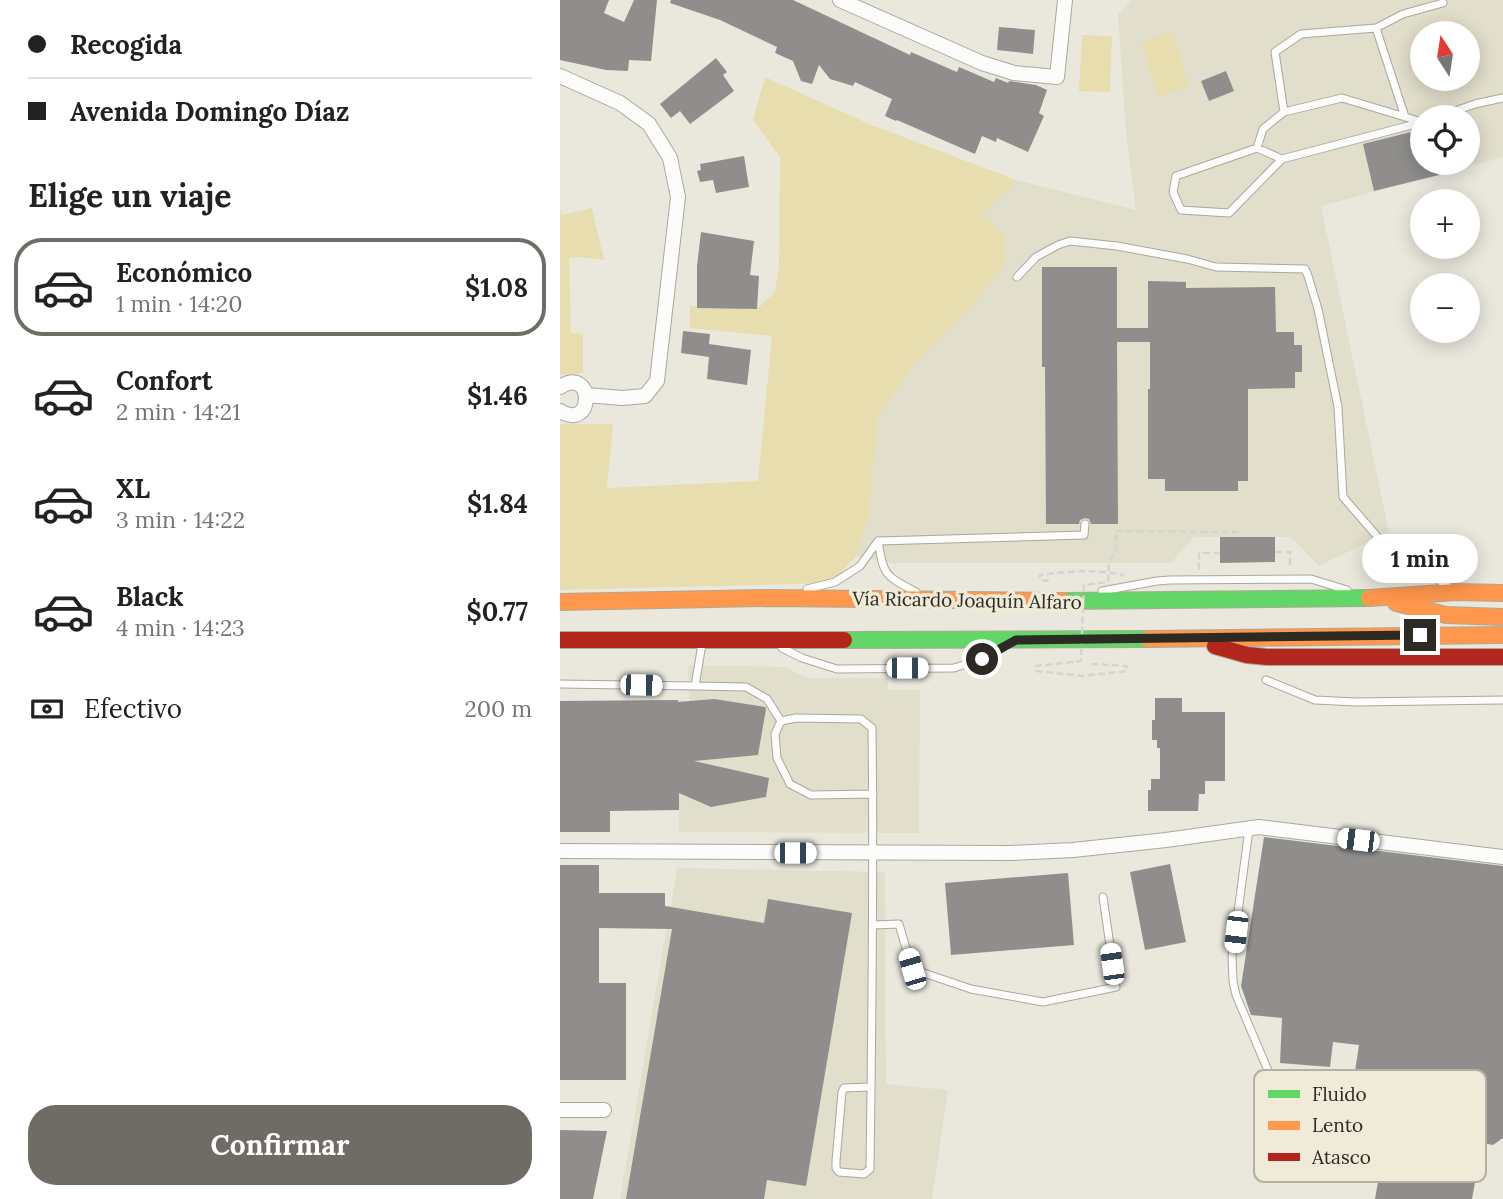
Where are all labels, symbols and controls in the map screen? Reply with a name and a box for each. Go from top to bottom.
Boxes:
north arrow [1410,21,1480,91]
map controls [1410,21,1480,343]
text: Recogida [70,28,182,61]
text: Avenida Domingo Díaz [70,95,349,128]
button: locate [1410,105,1480,175]
text: Elige un viaje [28,175,232,216]
button: + [1410,189,1480,259]
icon: car [32,256,95,319]
text: Económico [116,256,252,289]
text: $1.08 [465,271,528,304]
button: − [1410,273,1480,343]
text: 1 min · 14:20 [116,289,242,318]
icon: car [32,364,95,427]
text: Confort [116,364,213,397]
text: $1.46 [467,379,528,412]
text: 2 min · 14:21 [116,397,241,426]
icon: car [32,472,95,535]
text: XL [116,472,150,505]
text: $1.84 [467,487,528,520]
text: 3 min · 14:22 [116,505,245,534]
callout: 1 min [1362,534,1478,582]
text: 1 min [1391,544,1449,573]
icon: car [32,580,95,643]
text: Black [116,580,184,613]
street label: Vía Ricardo Joaquín Alfaro [851,586,1082,614]
text: $0.77 [467,595,528,628]
text: 4 min · 14:23 [116,613,245,642]
route end [1404,619,1436,651]
route start [966,643,998,675]
car [887,658,929,679]
car [620,674,663,696]
icon: cash [28,690,66,728]
text: Efectivo [84,692,182,725]
text: 200 m [464,694,532,723]
car [1336,827,1381,853]
car [775,843,817,864]
car [1224,910,1249,954]
car [1099,942,1126,986]
car [897,946,928,992]
legend [1254,1070,1486,1182]
text: Fluido [1312,1082,1367,1106]
button: Confirmar [28,1105,532,1185]
text: Lento [1312,1113,1363,1137]
text: Atasco [1311,1145,1371,1169]

